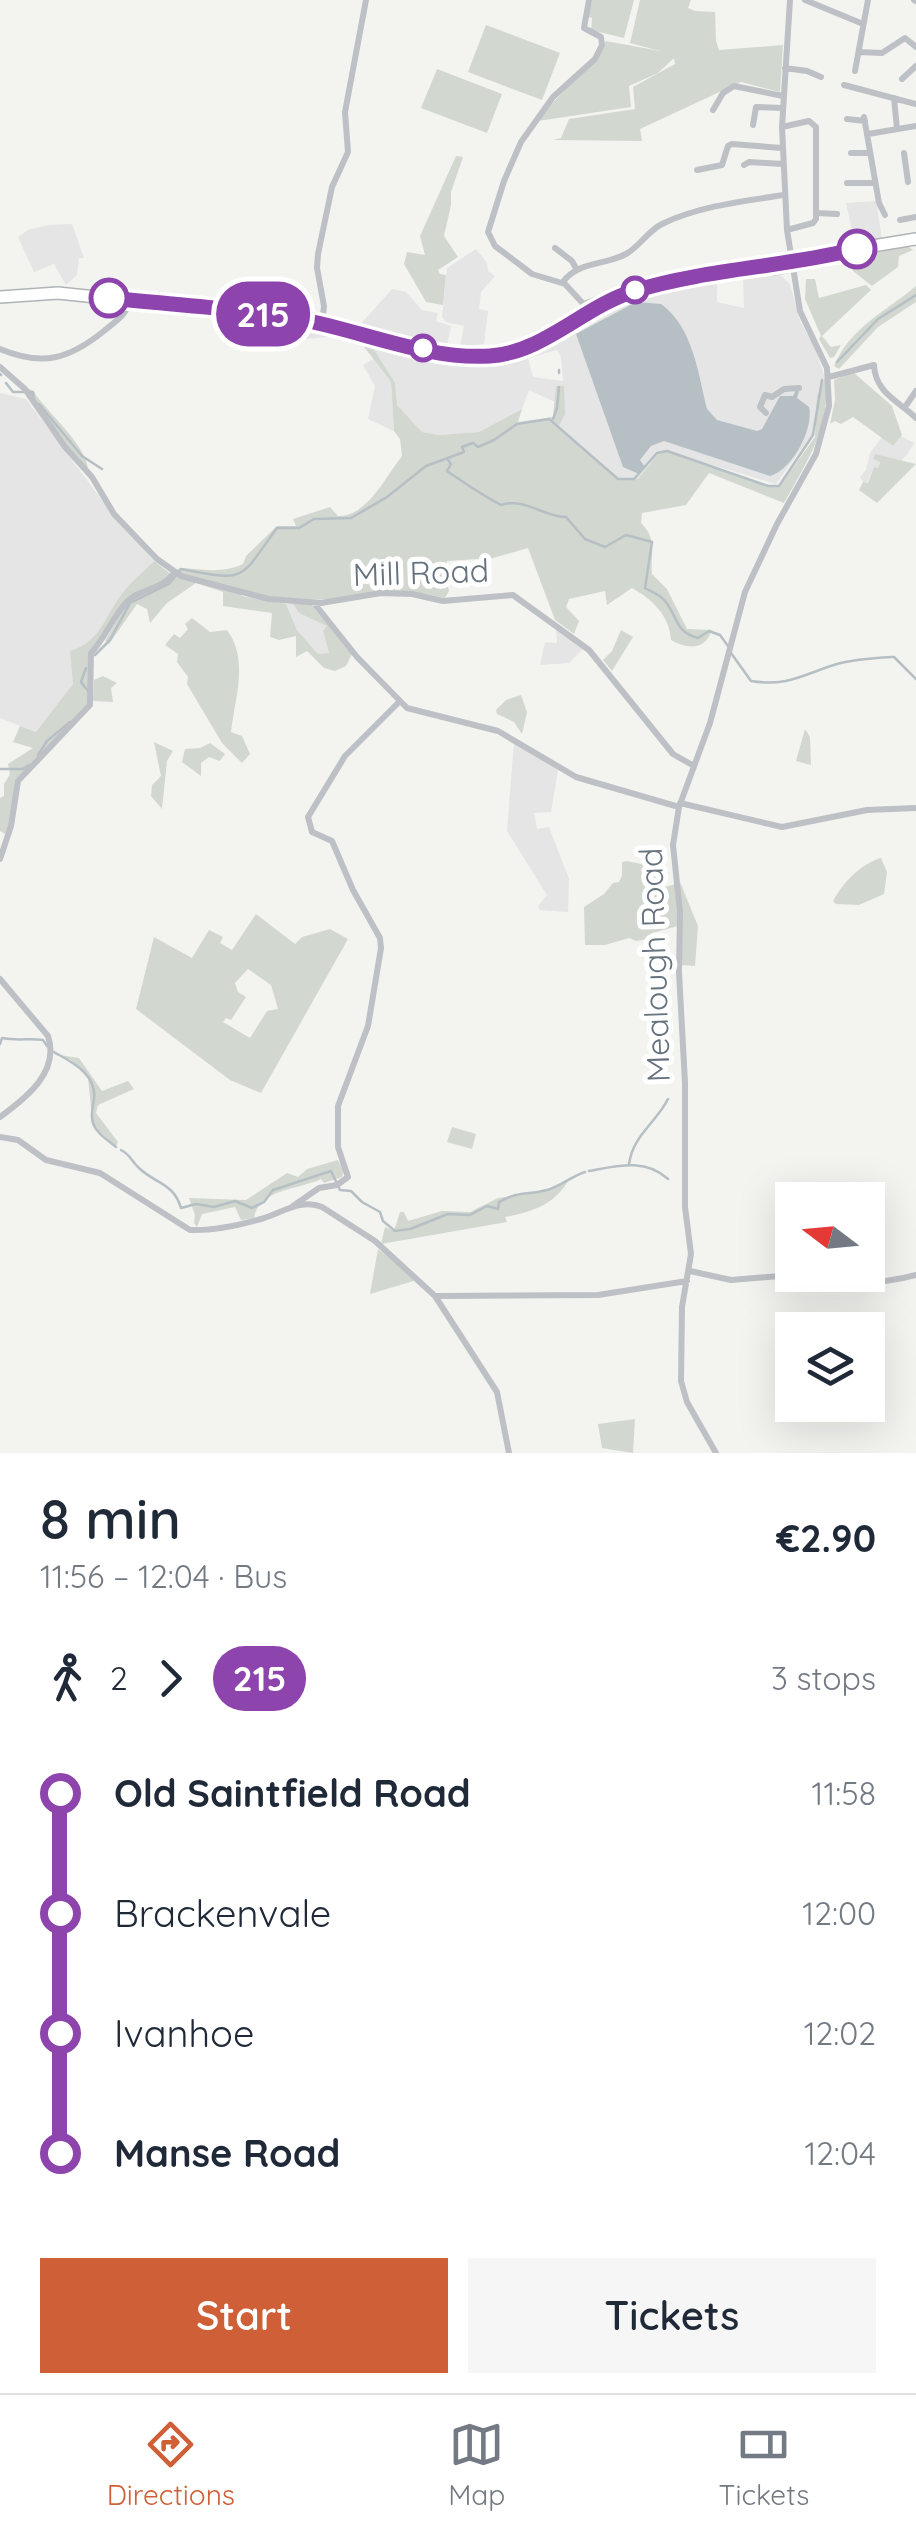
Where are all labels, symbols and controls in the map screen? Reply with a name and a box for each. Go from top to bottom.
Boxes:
unlabelled marker [838,230,876,268]
unlabelled marker [622,277,648,303]
unlabelled marker [90,279,128,317]
line badge: 215 [206,282,320,346]
text: 215 [236,292,290,336]
unlabelled marker [410,335,436,361]
street label: Mill Road [352,550,490,594]
street label: Mealough Road [630,847,678,1083]
north arrow [775,1182,885,1292]
map controls [775,1182,885,1422]
button: layers [775,1312,885,1422]
text: 8 min [40,1484,181,1553]
text: €2.90 [776,1514,876,1562]
text: 11:56 – 12:04 · Bus [40,1556,287,1596]
icon: walk [40,1651,95,1706]
icon: forward [143,1651,198,1706]
text: 215 [233,1656,286,1700]
text: 2 [110,1658,128,1698]
text: 3 stops [771,1658,876,1698]
text: Old Saintfield Road [114,1769,471,1817]
text: 11:58 [812,1773,876,1813]
text: Brackenvale [114,1889,331,1937]
text: 12:00 [802,1893,876,1933]
text: Ivanhoe [114,2009,255,2057]
text: 12:02 [804,2013,876,2053]
text: Manse Road [114,2129,340,2177]
text: 12:04 [805,2133,876,2173]
button: Start [40,2258,448,2373]
button: Tickets [468,2258,876,2373]
tab: Directions [107,2417,235,2512]
tab: Map [448,2417,505,2512]
tab: Tickets [719,2417,809,2512]

